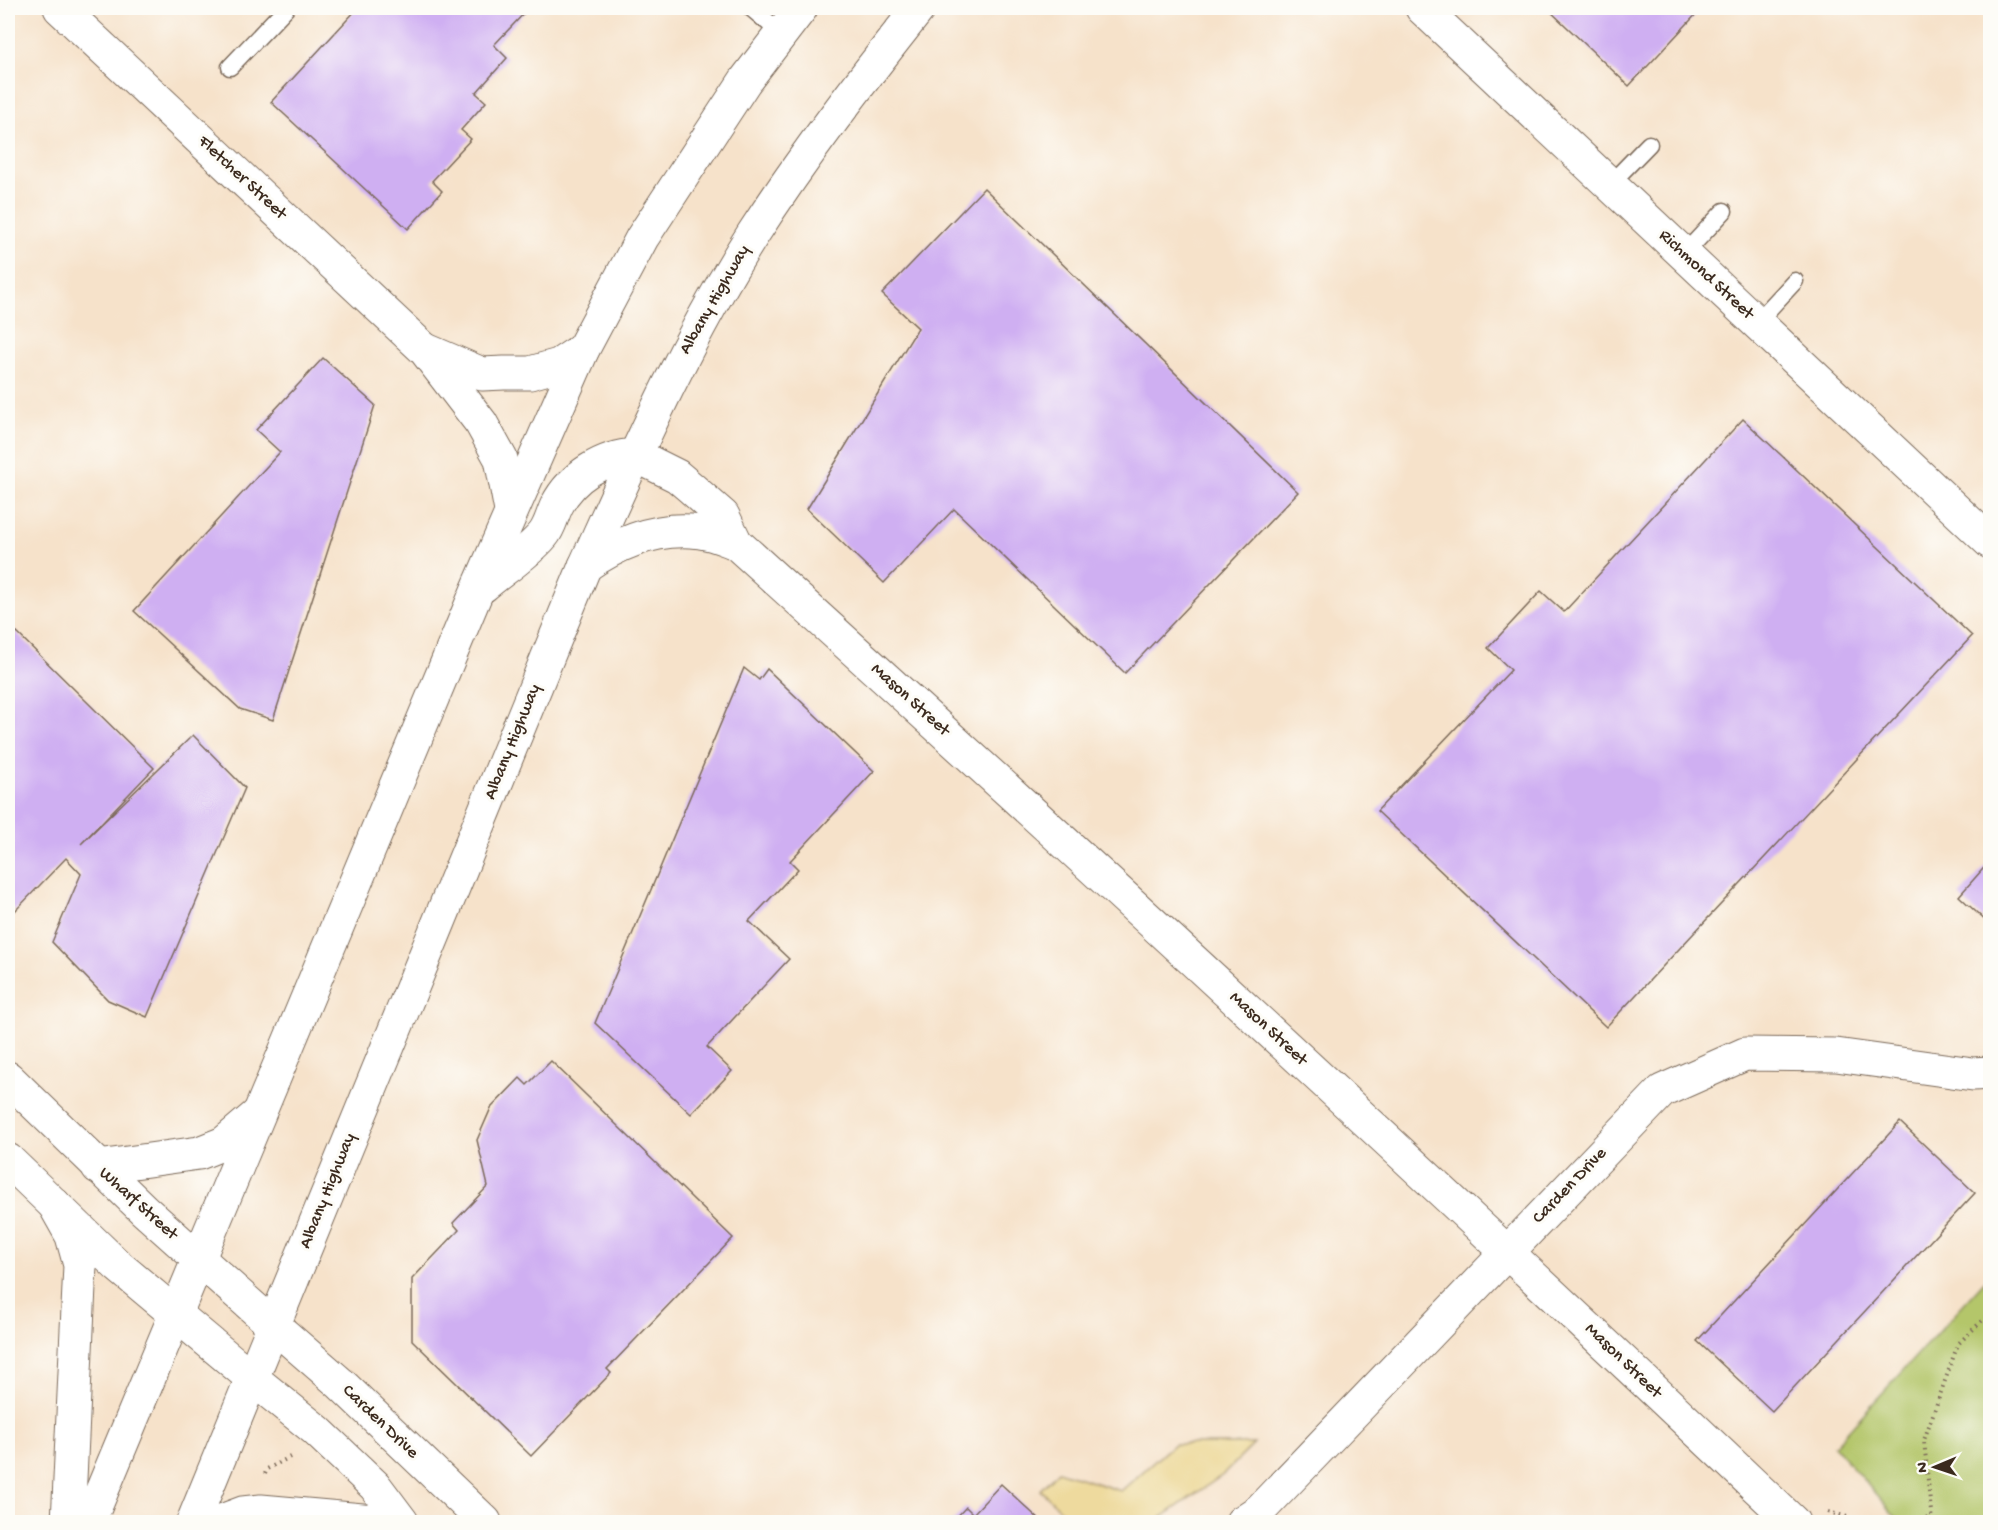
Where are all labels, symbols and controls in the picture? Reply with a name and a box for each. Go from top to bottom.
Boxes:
street label: Fletcher Street [193,131,292,226]
street label: Richmond Street [1654,226,1759,326]
street label: Albany Highway [675,242,755,358]
street label: Mason Street [866,659,955,742]
street label: Albany Highway [480,681,546,803]
street label: Mason Street [1225,987,1313,1072]
street label: Albany Highway [295,1130,361,1252]
street label: Carden Drive [1528,1143,1612,1229]
street label: Wharf Street [94,1163,183,1246]
street label: Mason Street [1580,1319,1667,1404]
street label: Carden Drive [337,1380,423,1464]
north arrow [1905,1437,1965,1497]
text: N [1914,1461,1933,1473]

